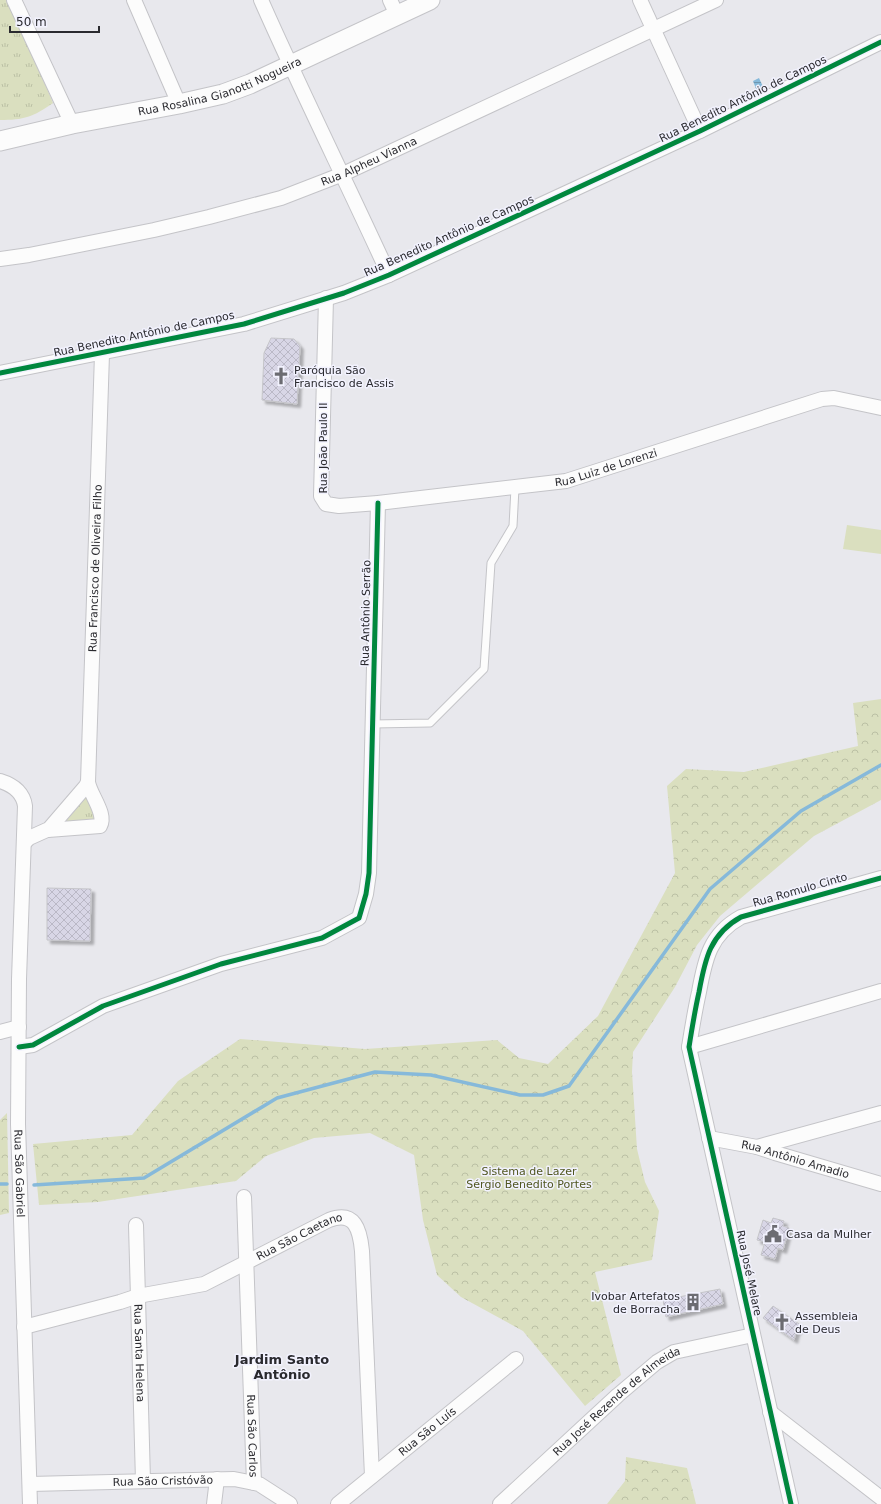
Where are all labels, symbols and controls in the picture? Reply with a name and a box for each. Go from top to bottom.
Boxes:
scale bar [10,8,99,34]
text: 50 m [16,15,47,29]
street label: Rua Benedito Antônio de Campos [657,53,829,145]
street label: Rua Rosalina Gianotti Nogueira [137,54,303,118]
street label: Rua Alpheu Vianna [319,134,419,188]
street label: Rua Benedito Antônio de Campos [362,192,536,279]
street label: Rua Benedito Antônio de Campos [52,308,236,360]
place label: Paróquia São Francisco de Assis [294,364,394,390]
church icon: Paróquia São Francisco de Assis [271,366,291,386]
street label: Rua João Paulo II [317,403,330,493]
street label: Rua Luiz de Lorenzi [554,446,659,489]
street label: Rua Francisco de Oliveira Filho [86,484,104,652]
street label: Rua Antônio Serrão [359,560,373,666]
street label: Rua Romulo Cinto [751,870,849,910]
street label: Rua São Gabriel [12,1129,27,1218]
street label: Rua Antônio Amadio [740,1138,851,1181]
park label: Sistema de Lazer Sérgio Benedito Portes [466,1165,592,1191]
street label: Rua São Caetano [254,1211,343,1263]
public building icon: Casa da Mulher [763,1224,783,1244]
place label: Casa da Mulher [786,1228,872,1241]
street label: Rua José Melare [734,1229,764,1317]
place label: Ivobar Artefatos de Borracha [591,1290,680,1316]
building icon: Ivobar Artefatos de Borracha [683,1292,703,1312]
street label: Rua Santa Helena [132,1304,147,1402]
place label: Assembleia de Deus [795,1310,858,1336]
church icon: Assembleia de Deus [772,1312,792,1332]
street label: Rua José Rezende de Almeida [550,1344,681,1458]
district label: Jardim Santo Antônio [234,1352,329,1382]
street label: Rua São Carlos [244,1394,260,1478]
street label: Rua São Luís [396,1404,459,1459]
street label: Rua São Cristóvão [113,1473,214,1488]

